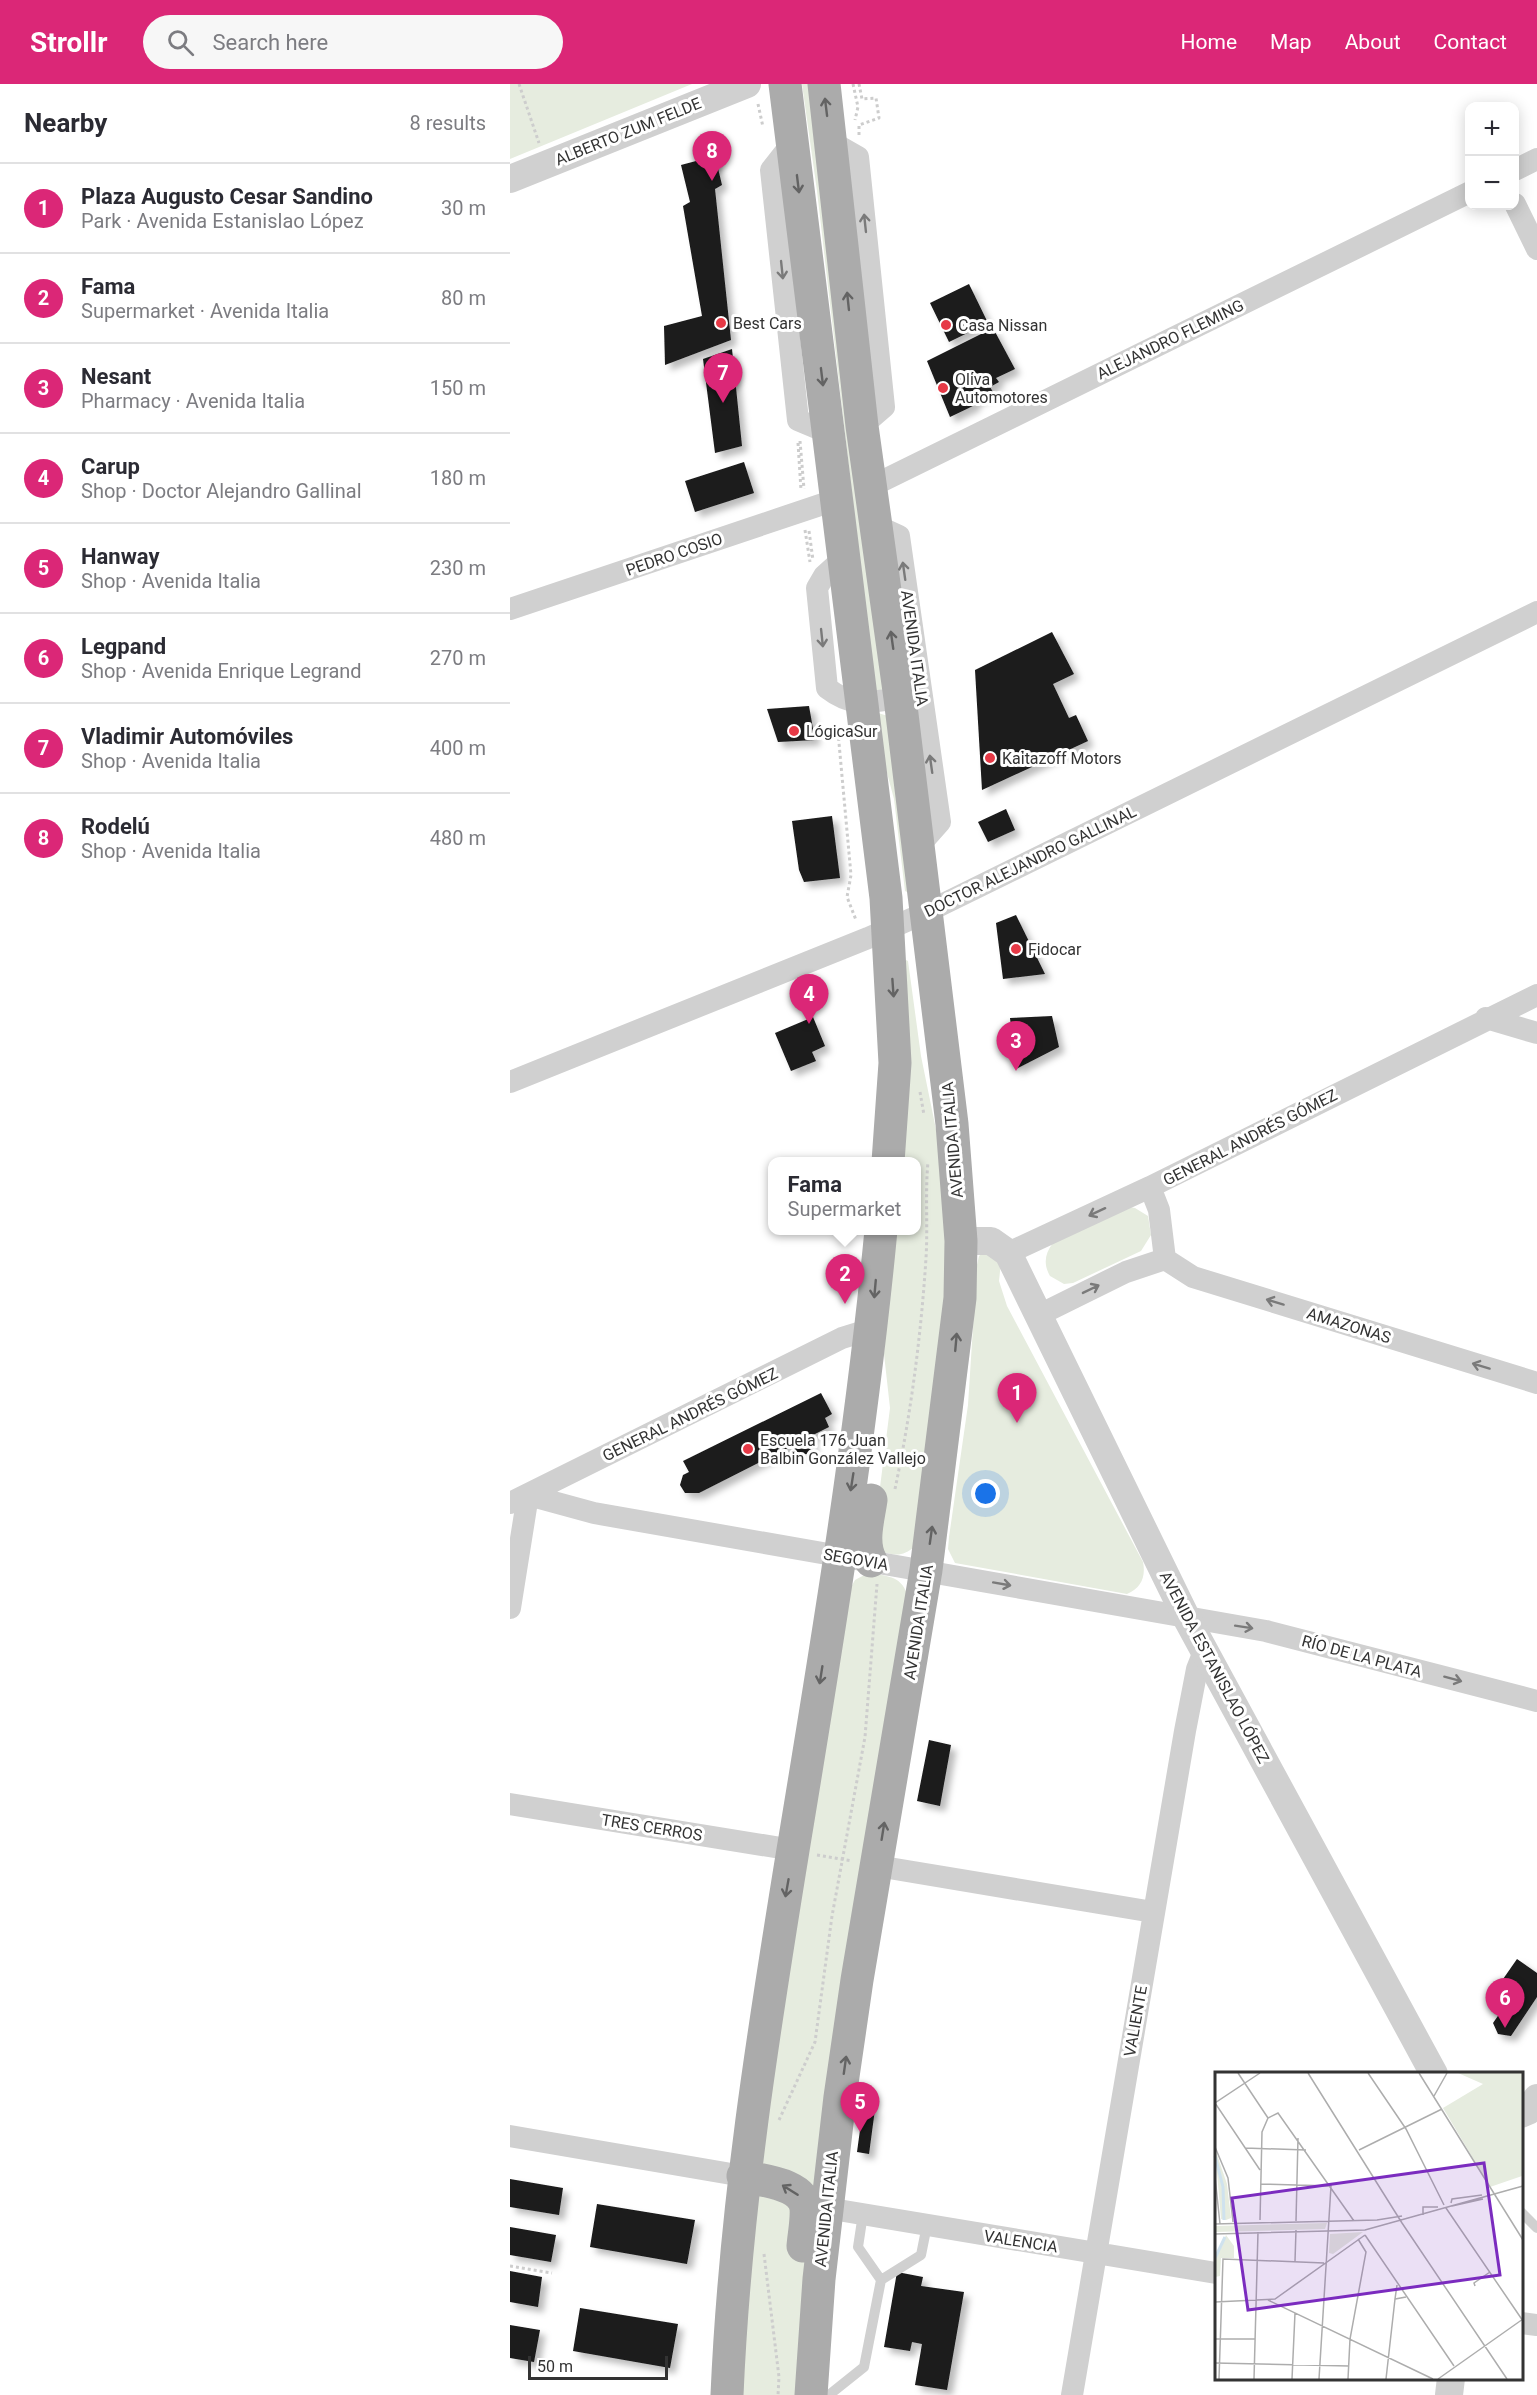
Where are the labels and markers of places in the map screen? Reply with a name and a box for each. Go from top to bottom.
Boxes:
pin: 8 [692,132,732,181]
place label: Best Cars [733,314,802,333]
marker: Best Cars [714,316,728,330]
place label: Casa Nissan [958,316,1047,335]
marker: Casa Nissan [939,318,953,332]
pin: 7 [704,354,742,403]
place label: Oliva Automotores [955,370,1048,407]
marker: Oliva Automotores [936,381,950,395]
place label: LógicaSur [806,722,878,741]
marker: LógicaSur [787,724,801,738]
place label: Kaitazoff Motors [1002,749,1122,768]
marker: Kaitazoff Motors [983,751,997,765]
place label: Fidocar [1028,940,1082,959]
marker: Fidocar [1009,942,1023,956]
pin: 4 [790,974,828,1024]
pin: 3 [996,1022,1036,1071]
pin: 2 [826,1254,864,1304]
pin: 1 [998,1374,1036,1423]
place label: Escuela 176 Juan Balbin González Vallejo [760,1431,926,1468]
marker: Escuela 176 Juan Balbin González Vallejo [741,1442,755,1456]
pin: 6 [1486,1978,1524,2028]
pin: 5 [840,2082,880,2132]

